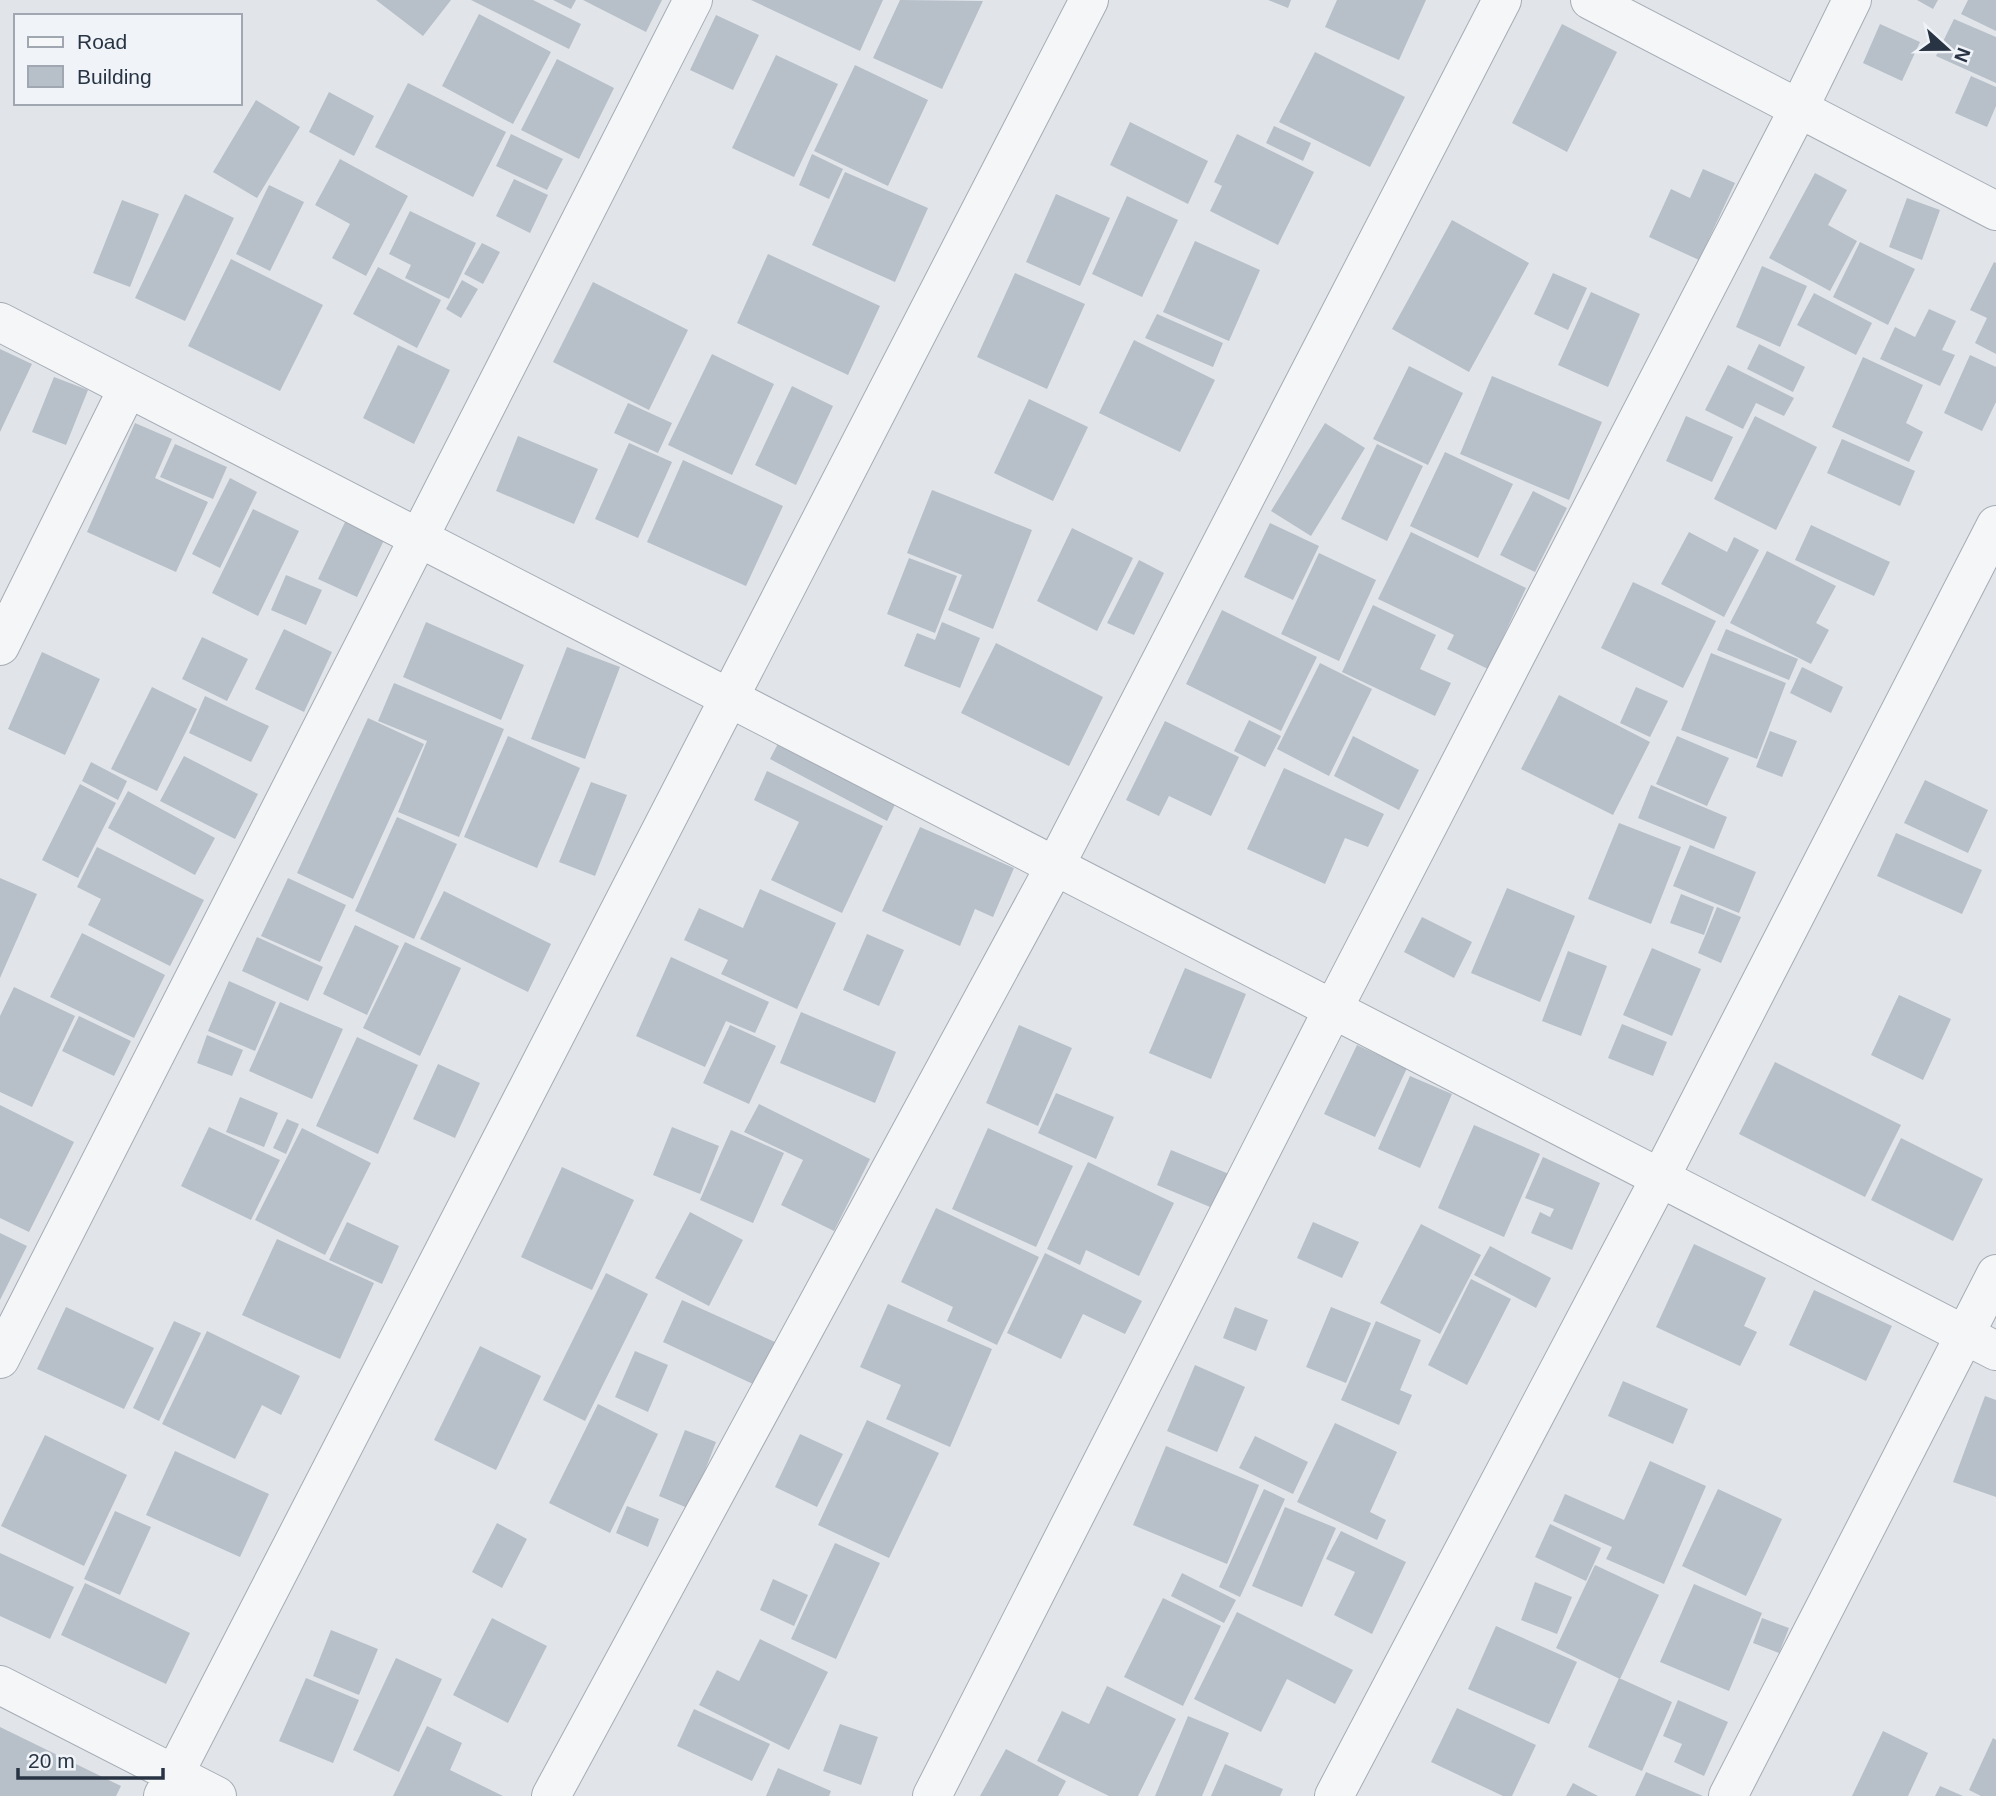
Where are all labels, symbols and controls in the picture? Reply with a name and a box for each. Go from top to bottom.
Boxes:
legend [14,14,242,105]
north arrow [1912,14,1982,84]
text: Road [77,30,127,53]
text: N [1950,45,1975,65]
text: Building [77,65,152,88]
scale bar [18,1736,163,1780]
text: 20 m [28,1749,75,1772]

